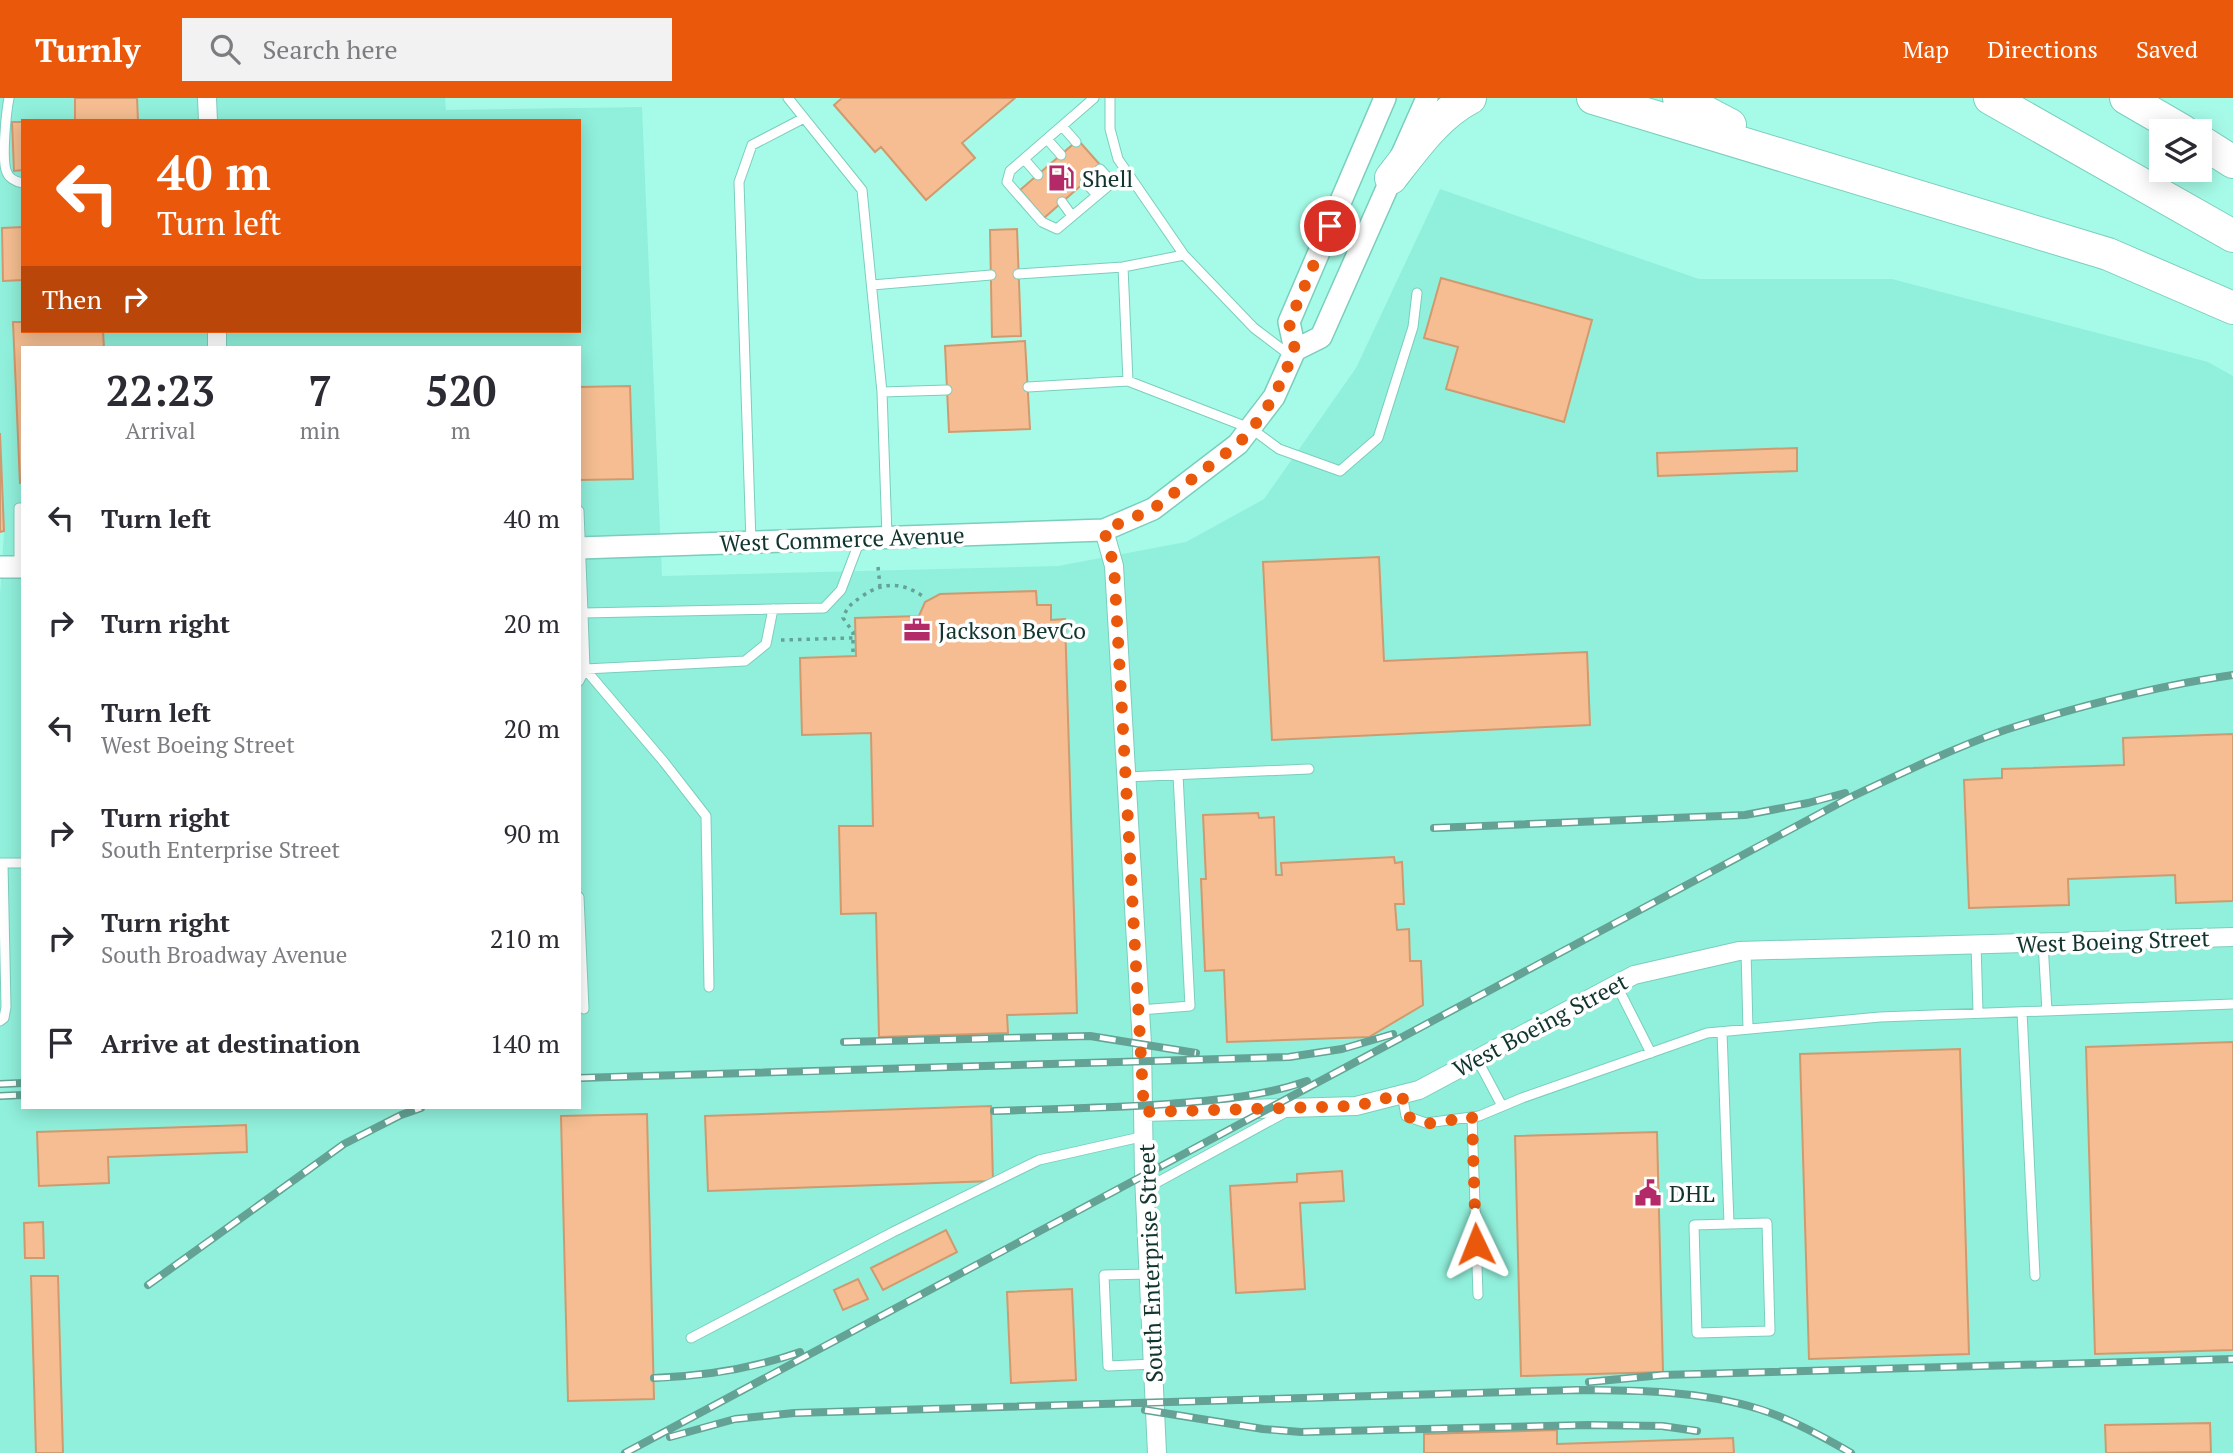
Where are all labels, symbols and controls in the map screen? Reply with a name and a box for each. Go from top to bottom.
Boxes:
search box [182,18,672,81]
text: Turnly [35,28,140,71]
icon: search [206,30,244,68]
text: Search here [262,32,398,66]
text: Map [1903,33,1949,65]
text: Directions [1987,33,2098,65]
text: Saved [2136,33,2198,65]
map controls [2149,119,2212,182]
button: layers [2149,119,2212,182]
text: 40 m [157,139,271,204]
icon: left [42,147,133,238]
fuel station icon: Shell [1046,163,1076,193]
place label: Shell [1082,163,1133,194]
pin [1300,196,1360,256]
text: Turn left [157,202,281,244]
icon: arrive [1311,207,1349,245]
icon: right [116,280,154,318]
text: Then [42,282,102,316]
text: 22:23 [106,362,215,418]
text: 7 [308,362,332,418]
text: 520 [425,362,496,418]
text: Arrival [125,415,196,446]
text: min [300,415,340,446]
text: m [451,415,471,446]
icon: left [42,499,80,537]
text: Turn left [101,501,211,535]
text: 40 m [504,501,560,535]
street label: West Commerce Avenue [719,519,965,559]
icon: right [42,604,80,642]
text: Turn right [101,606,230,640]
text: 20 m [504,606,560,640]
office icon: Jackson BevCo [902,615,932,645]
place label: Jackson BevCo [938,615,1086,646]
text: Turn left [101,695,211,729]
icon: left [42,709,80,747]
text: 20 m [504,711,560,745]
text: West Boeing Street [101,729,295,760]
text: Turn right [101,800,230,834]
icon: right [42,814,80,852]
text: 90 m [504,816,560,850]
text: South Enterprise Street [101,834,340,865]
text: Turn right [101,905,230,939]
icon: right [42,919,80,957]
text: 210 m [490,921,560,955]
street label: West Boeing Street [2016,922,2211,960]
text: South Broadway Avenue [101,939,347,970]
street label: West Boeing Street [1447,966,1633,1084]
icon: arrive [42,1024,80,1062]
text: Arrive at destination [101,1026,360,1060]
text: 140 m [490,1026,560,1060]
street label: South Enterprise Street [1130,1143,1170,1383]
public building icon: DHL [1633,1178,1663,1208]
place label: DHL [1669,1178,1715,1209]
position arrow [1439,1207,1513,1281]

